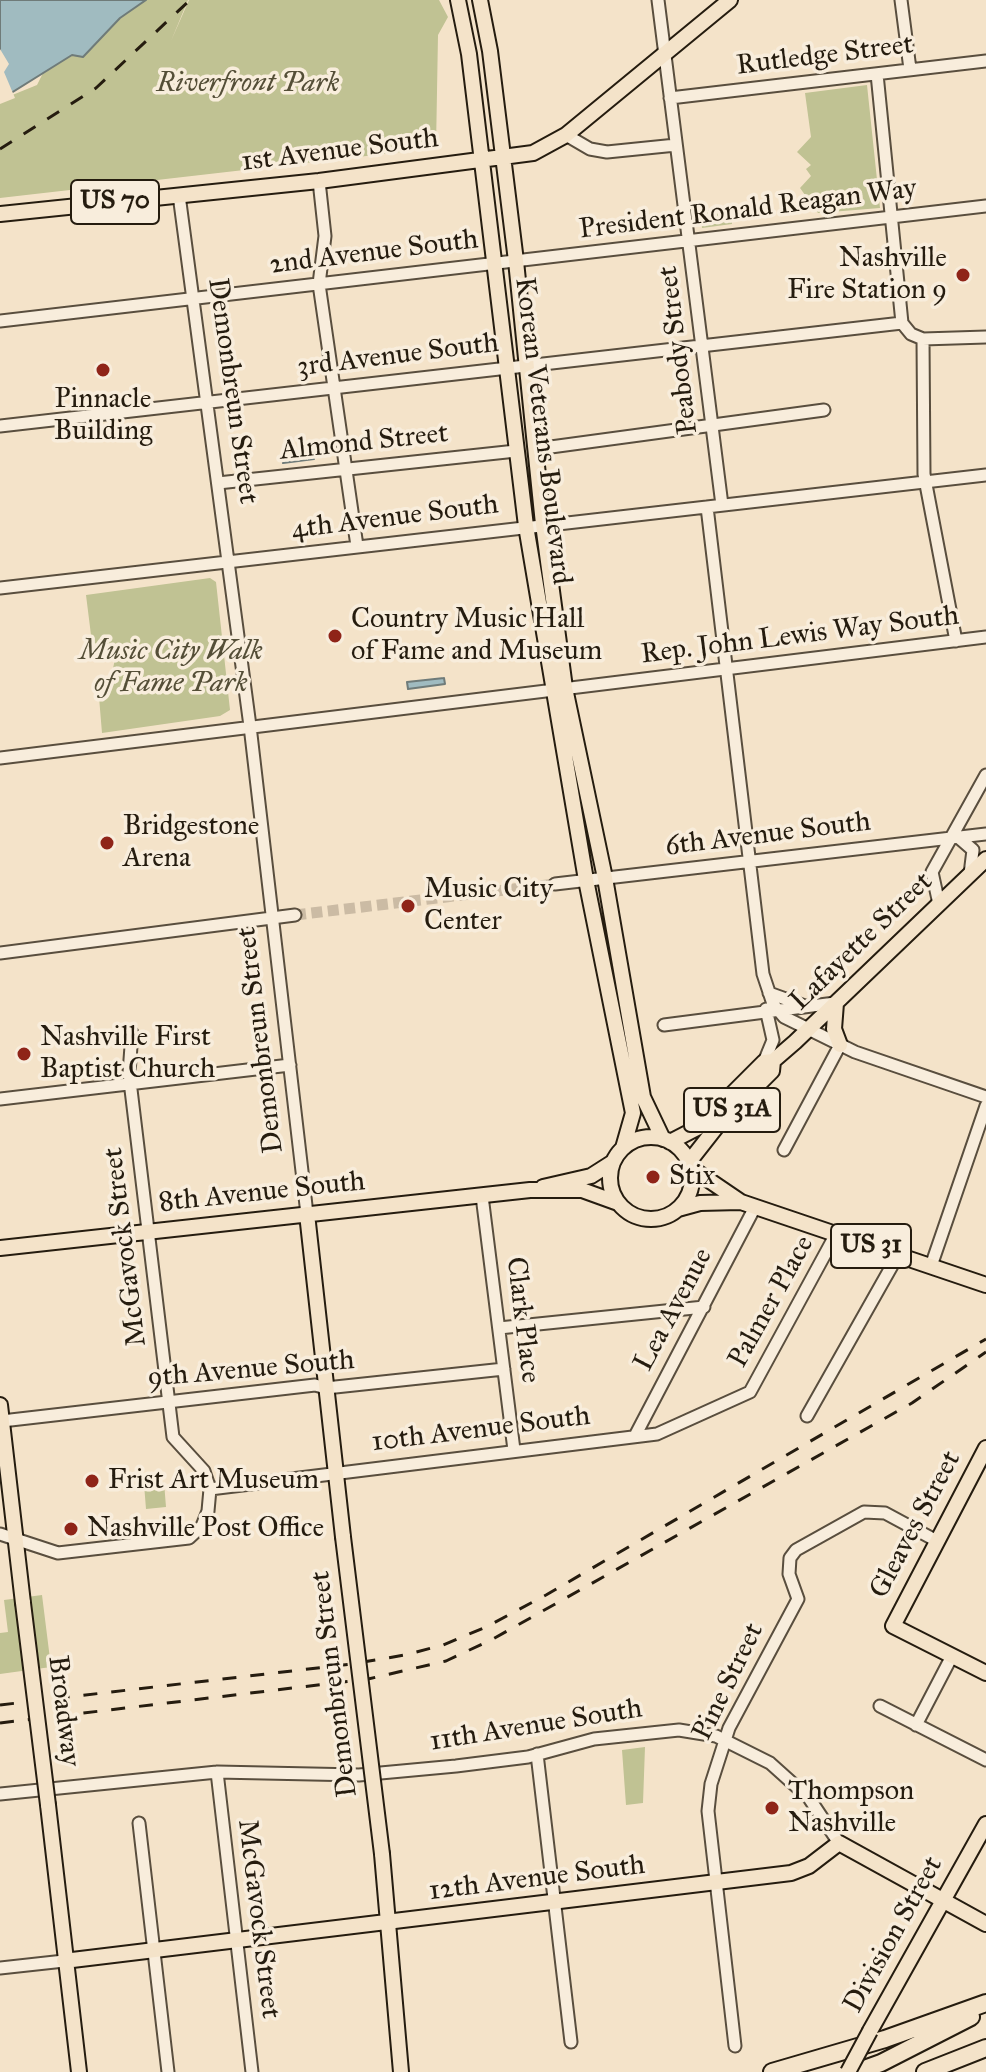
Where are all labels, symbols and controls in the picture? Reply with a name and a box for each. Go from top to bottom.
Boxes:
street label: Rutledge Street [735,28,915,84]
park label: Riverfront Park [157,67,339,101]
street label: 1st Avenue South [240,122,440,180]
street label: President Ronald Reagan Way [577,173,919,247]
road number: US 70 [71,180,159,224]
street label: 2nd Avenue South [268,224,480,282]
place label: Nashville Fire Station 9 [787,242,947,308]
street label: Peabody Street [652,264,706,436]
marker: Nashville Fire Station 9 [954,266,972,284]
street label: Korean Veterans Boulevard [506,275,578,587]
street label: Demonbreun Street [200,276,264,506]
street label: 3rd Avenue South [295,327,501,385]
marker: Pinnacle Building [94,361,112,379]
place label: Pinnacle Building [54,383,152,449]
street label: Almond Street [278,417,450,469]
street label: 4th Avenue South [290,489,500,547]
street label: Rep. John Lewis Way South [639,600,961,672]
place label: Country Music Hall of Fame and Museum [351,603,602,669]
marker: Country Music Hall of Fame and Museum [326,627,344,645]
park label: Music City Walk of Fame Park [79,635,263,701]
street label: 6th Avenue South [663,806,873,864]
place label: Bridgestone Arena [123,810,260,876]
marker: Bridgestone Arena [98,834,116,852]
street label: Lafayette Street [784,866,940,1018]
place label: Music City Center [424,873,553,939]
marker: Music City Center [399,897,417,915]
street label: Demonbreun Street [230,925,292,1155]
place label: Nashville First Baptist Church [40,1021,215,1087]
marker: Nashville First Baptist Church [15,1045,33,1063]
road number: US 31A [684,1088,780,1132]
street label: McGavock Street [97,1145,155,1349]
place label: Stix [669,1160,715,1194]
street label: 8th Avenue South [157,1165,367,1221]
marker: Stix [644,1168,662,1186]
road number: US 31 [831,1224,911,1268]
street label: Palmer Place [722,1230,822,1374]
street label: Lea Avenue [628,1243,720,1377]
street label: Clark Place [498,1255,546,1385]
street label: 9th Avenue South [146,1344,356,1396]
street label: 10th Avenue South [370,1400,592,1460]
street label: Gleaves Street [863,1446,969,1604]
place label: Frist Art Museum [108,1464,319,1498]
marker: Frist Art Museum [83,1472,101,1490]
place label: Nashville Post Office [87,1512,324,1546]
marker: Nashville Post Office [62,1520,80,1538]
street label: Demonbreun Street [304,1569,366,1799]
street label: Pine Street [686,1618,772,1746]
street label: Broadway [40,1654,86,1768]
street label: 11th Avenue South [427,1693,645,1759]
place label: Thompson Nashville [788,1775,914,1841]
marker: Thompson Nashville [763,1799,781,1817]
street label: McGavock Street [229,1817,287,2021]
street label: 12th Avenue South [427,1849,647,1909]
street label: Division Street [837,1851,951,2019]

